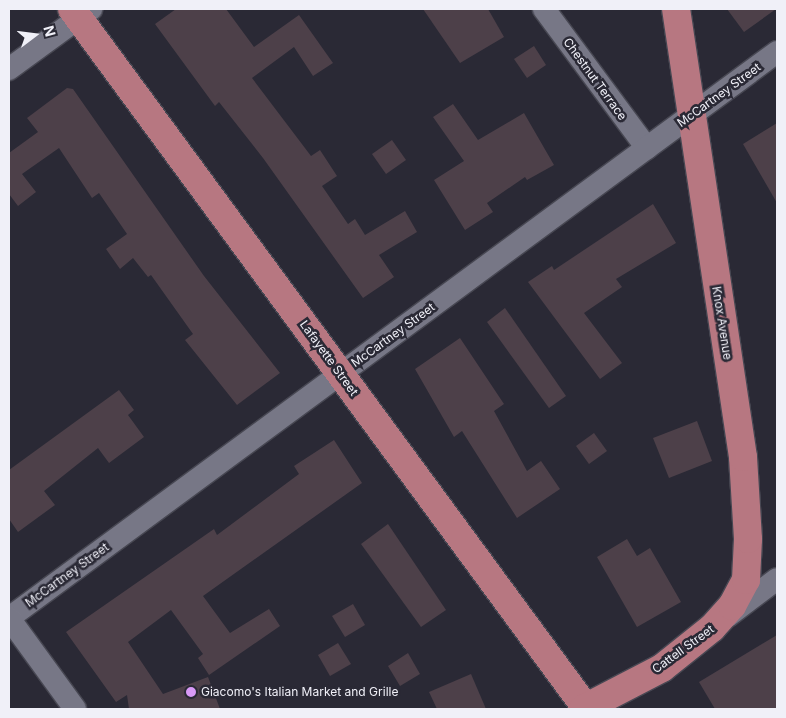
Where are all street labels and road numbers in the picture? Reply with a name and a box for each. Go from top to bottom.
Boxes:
street label: Chestnut Terrace [560,35,630,123]
street label: McCartney Street [674,60,764,130]
street label: Knox Avenue [709,285,735,361]
street label: McCartney Street [348,300,438,370]
street label: Lafayette Street [297,318,361,398]
street label: McCartney Street [22,540,112,610]
street label: Cattell Street [649,622,717,676]

